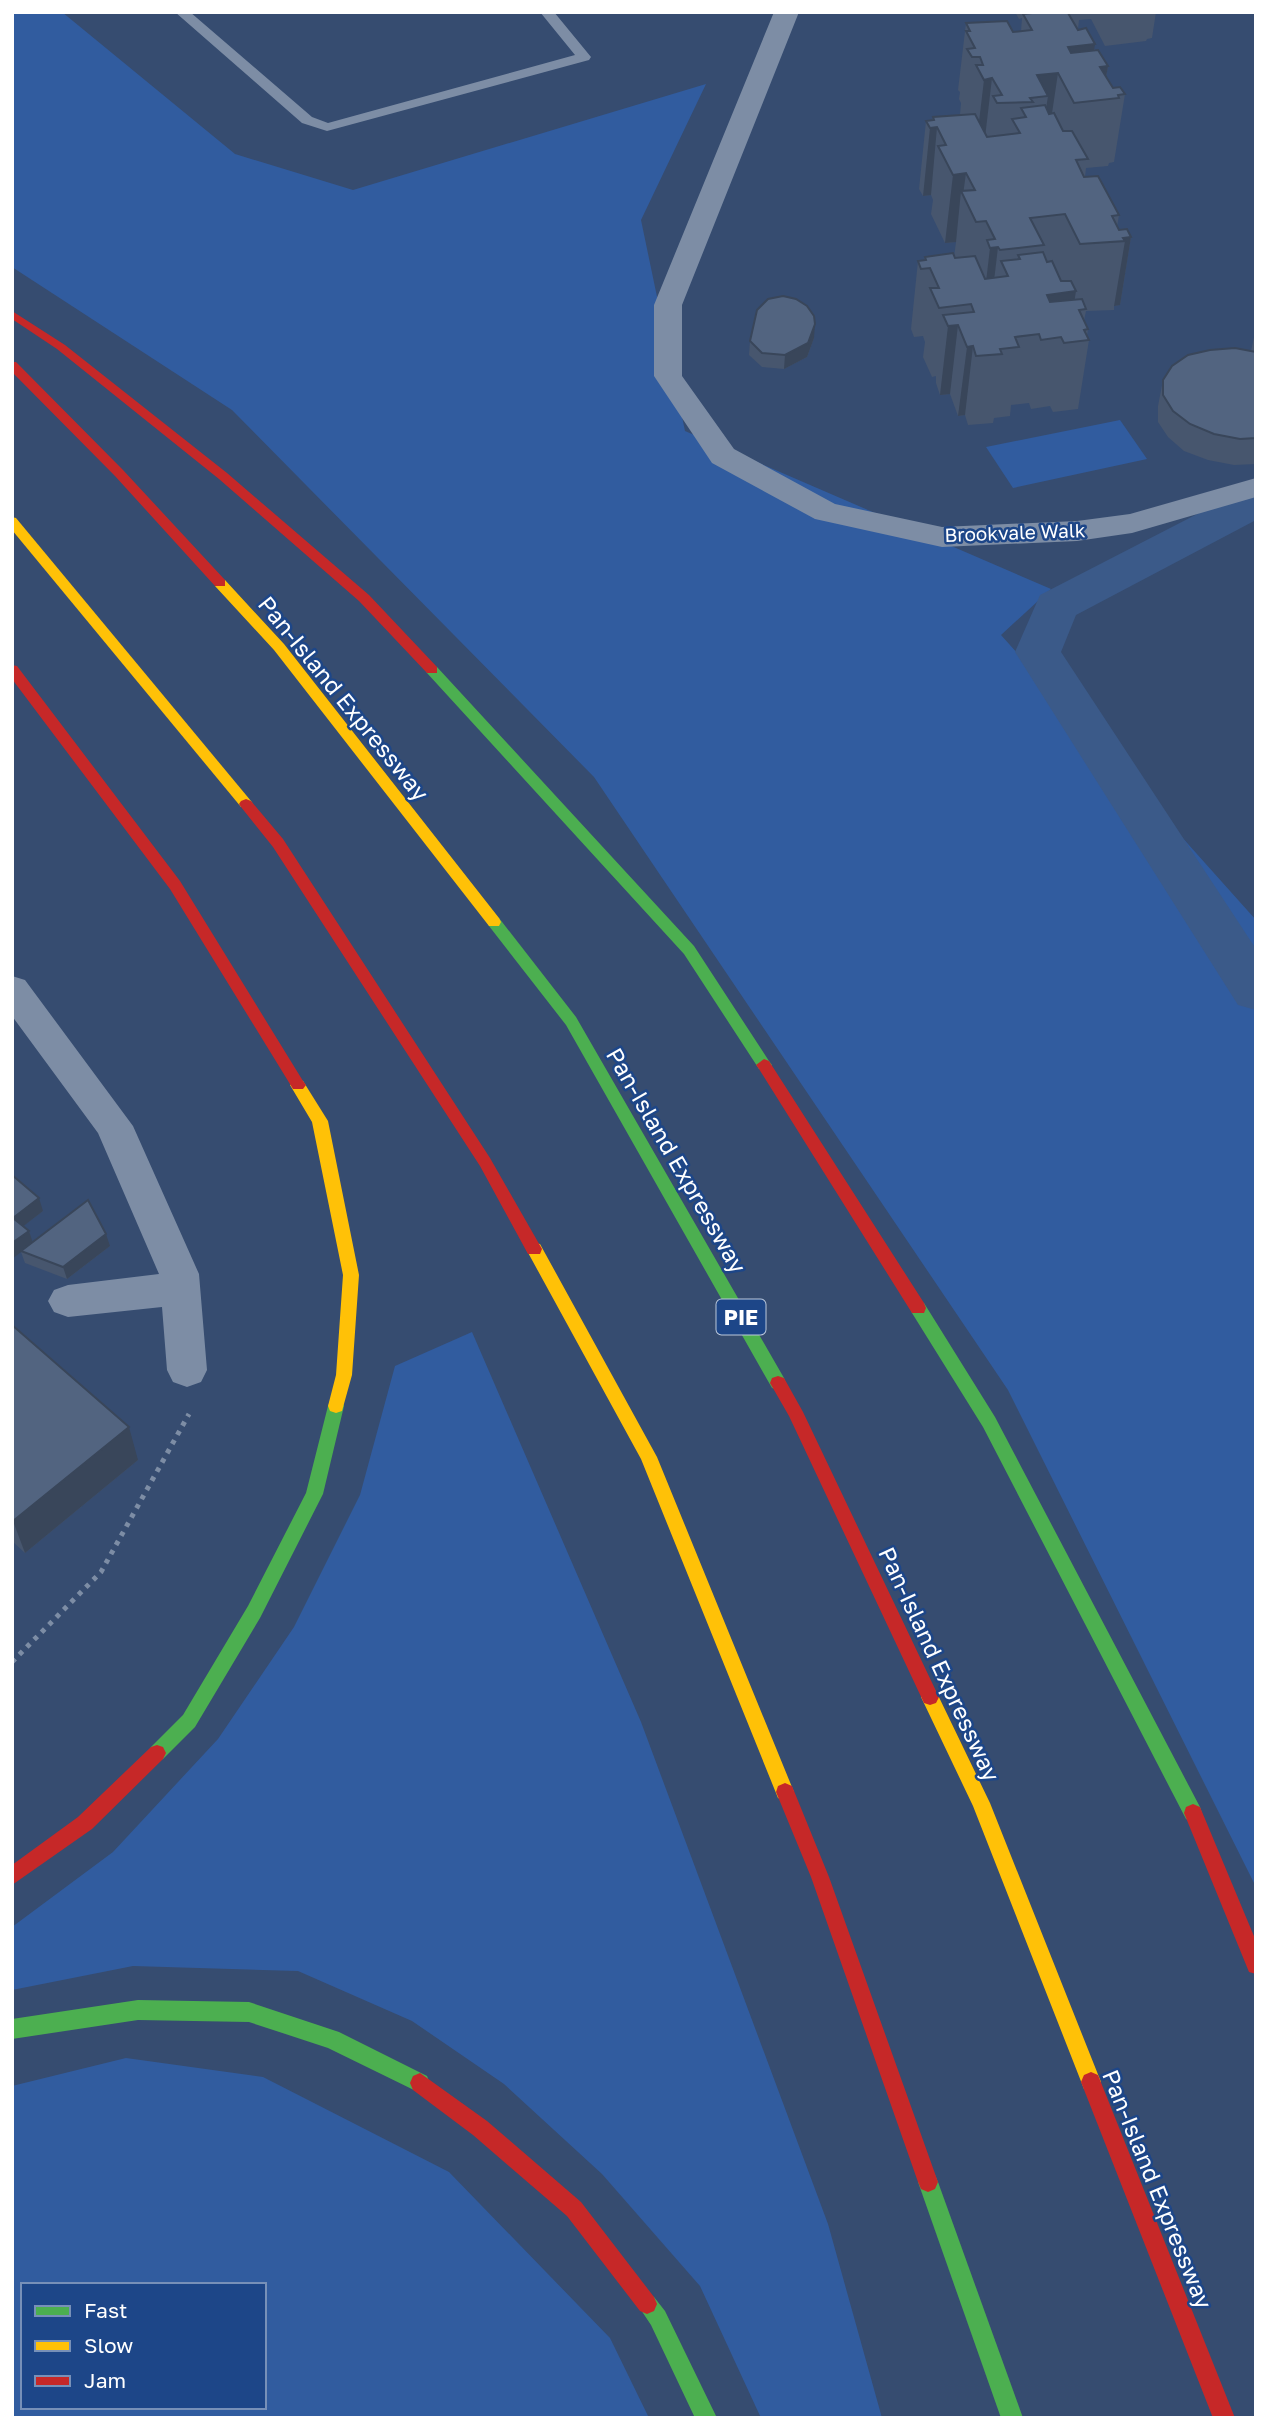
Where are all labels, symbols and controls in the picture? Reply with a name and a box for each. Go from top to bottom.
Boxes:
street label: Brookvale Walk [944,518,1086,546]
street label: Pan-Island Expressway [253,590,435,806]
street label: Pan-Island Expressway [601,1042,753,1278]
road number: PIE [716,1300,766,1334]
street label: Pan-Island Expressway [873,1542,1007,1786]
street label: Pan-Island Expressway [1097,2065,1219,2313]
legend [21,2283,266,2409]
text: Fast [84,2297,127,2323]
text: Slow [84,2332,133,2358]
text: Jam [84,2367,126,2393]

